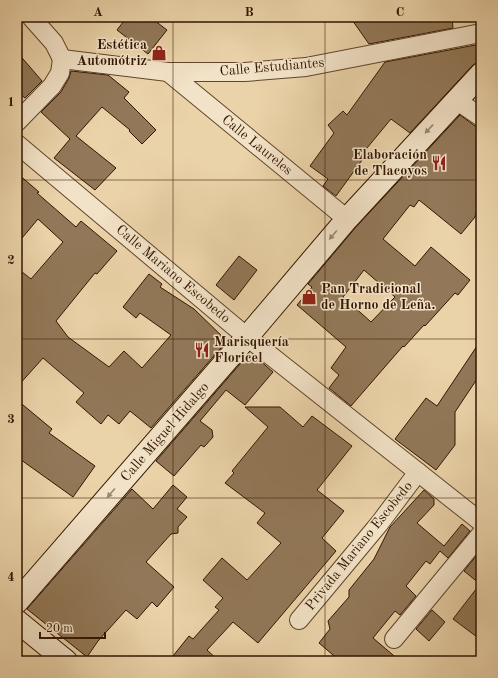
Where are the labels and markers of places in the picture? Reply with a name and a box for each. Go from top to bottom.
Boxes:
place label: Estética Automótriz [77,38,147,68]
shop icon: Estética Automótriz [150,44,168,62]
place label: Elaboración de Tlacoyos [353,148,427,178]
restaurant icon: Elaboración de Tlacoyos [430,154,448,172]
place label: Pan Tradicional de Horno de Leña. [321,282,435,312]
shop icon: Pan Tradicional de Horno de Leña. [300,288,318,306]
place label: Marisquería Floricel [214,335,289,365]
restaurant icon: Marisquería Floricel [193,341,211,359]

